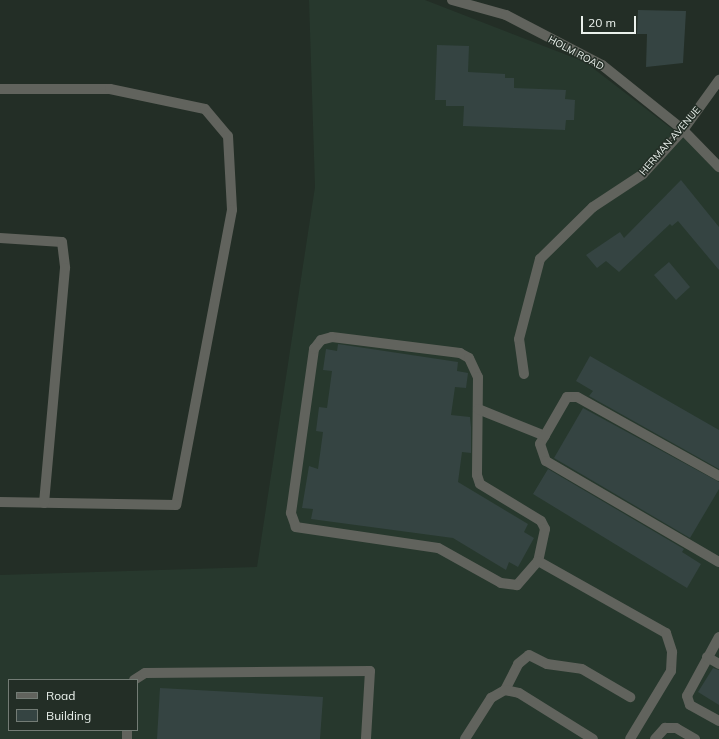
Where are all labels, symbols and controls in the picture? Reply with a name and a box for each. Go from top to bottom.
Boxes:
scale bar [583,8,638,34]
text: 20 m [588,15,616,30]
street label: HOLM ROAD [546,33,606,73]
street label: HERMAN AVENUE [637,104,703,178]
legend [8,679,138,731]
text: Road [46,688,75,703]
text: Building [46,708,91,723]

